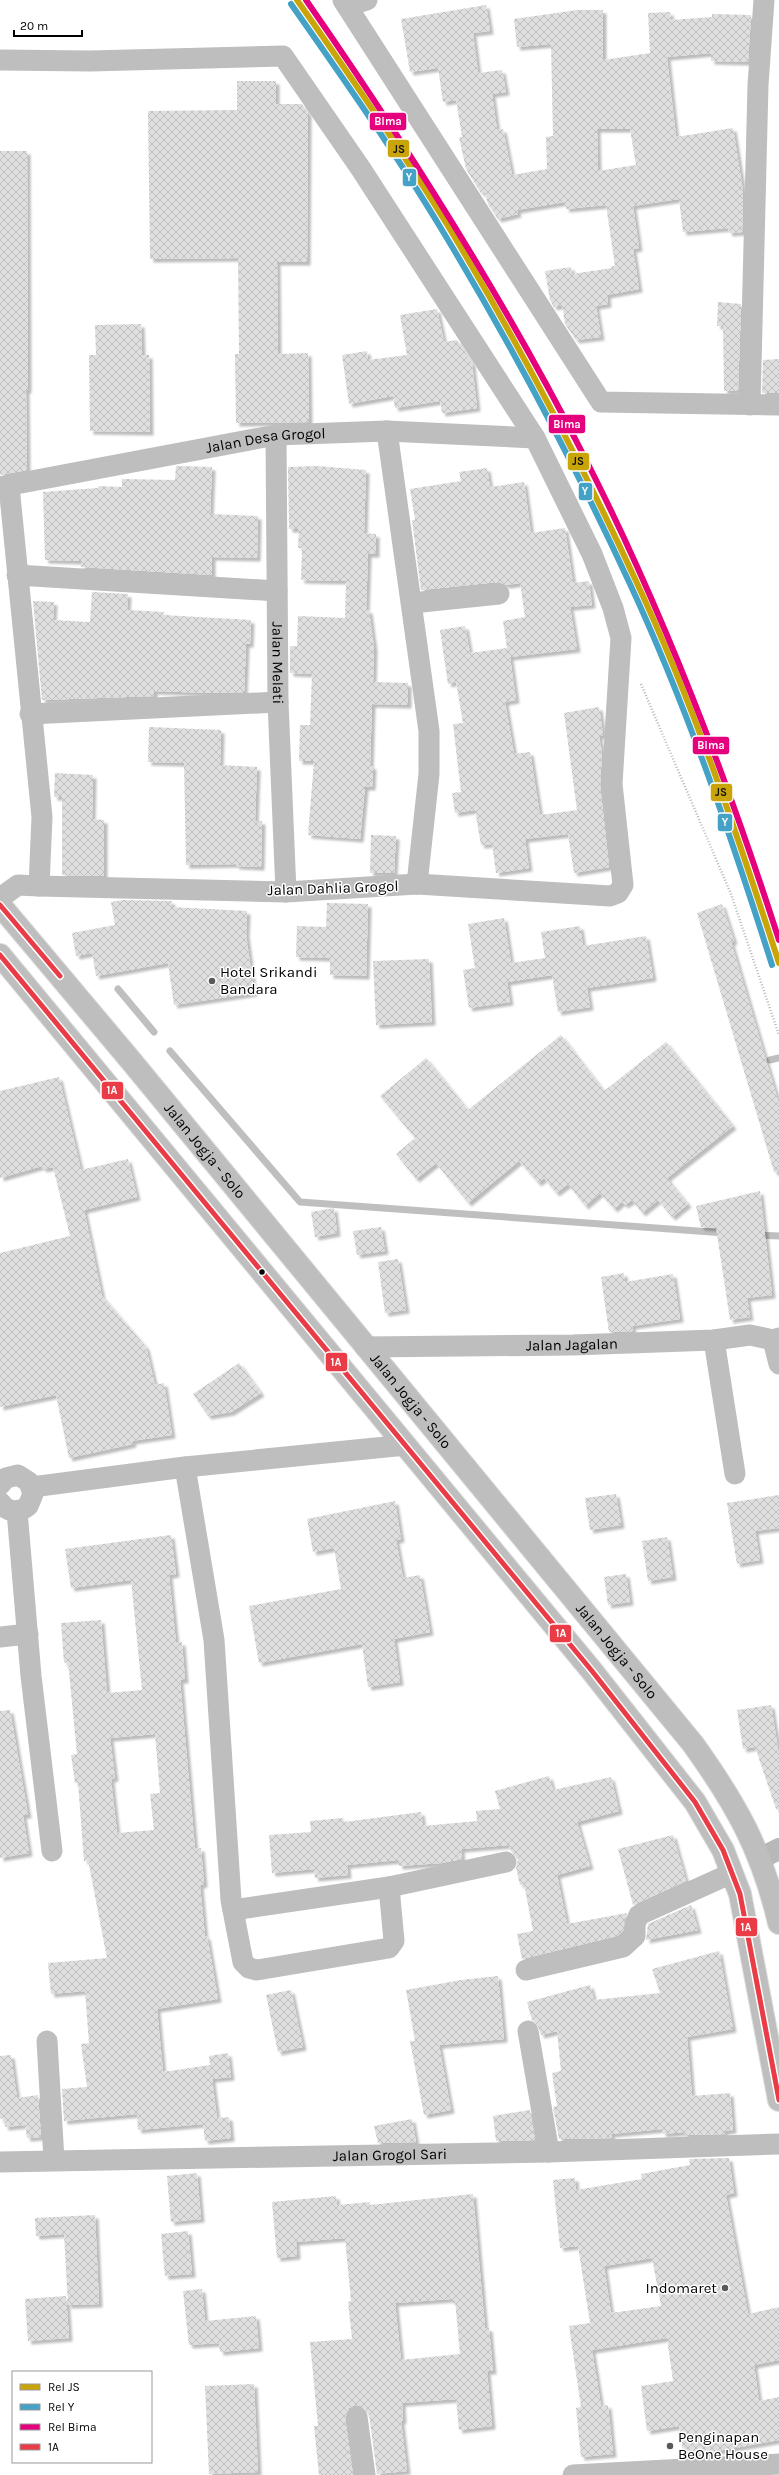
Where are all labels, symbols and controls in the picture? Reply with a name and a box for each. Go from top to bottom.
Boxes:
scale bar [14,12,82,38]
text: 20 m [20,19,48,33]
line badge: Bima [369,112,407,131]
text: Bima [374,115,402,128]
line badge: JS [387,139,410,158]
text: JS [393,143,405,156]
line badge: Y [402,168,417,187]
text: Y [406,171,413,184]
line badge: Bima [548,414,586,434]
text: Bima [553,418,581,431]
street label: Jalan Desa Grogol [204,424,326,457]
line badge: JS [567,452,590,471]
text: JS [572,455,584,468]
line badge: Y [578,482,593,501]
text: Y [582,485,589,498]
street label: Jalan Melati [268,622,287,704]
line badge: Bima [692,736,730,755]
text: Bima [697,739,725,752]
line badge: JS [710,783,733,802]
text: JS [715,786,727,799]
line badge: Y [717,813,733,832]
text: Y [722,816,729,829]
street label: Jalan Dahlia Grogol [267,877,399,899]
place label: Hotel Srikandi Bandara [220,963,317,998]
marker: Hotel Srikandi Bandara [207,976,217,986]
line badge: 1A [101,1081,124,1100]
text: 1A [107,1084,118,1097]
street label: Jalan Jogja - Solo [160,1099,249,1202]
unlabelled marker [257,1267,267,1277]
street label: Jalan Jagalan [526,1334,618,1354]
street label: Jalan Jogja - Solo [366,1350,455,1452]
line badge: 1A [325,1352,348,1372]
text: 1A [331,1356,342,1369]
street label: Jalan Jogja - Solo [572,1600,661,1703]
line badge: 1A [549,1624,572,1643]
text: 1A [556,1627,567,1640]
line badge: 1A [735,1917,758,1937]
text: 1A [741,1921,752,1934]
street label: Jalan Grogol Sari [333,2145,447,2165]
place label: Indomaret [646,2279,717,2297]
marker: Indomaret [720,2283,730,2293]
legend [12,2371,152,2463]
text: Rel JS [48,2380,80,2394]
text: Rel Y [48,2400,75,2414]
text: Rel Bima [48,2420,97,2434]
place label: Penginapan BeOne House [678,2428,768,2463]
text: 1A [48,2440,59,2454]
marker: Penginapan BeOne House [665,2441,675,2451]

